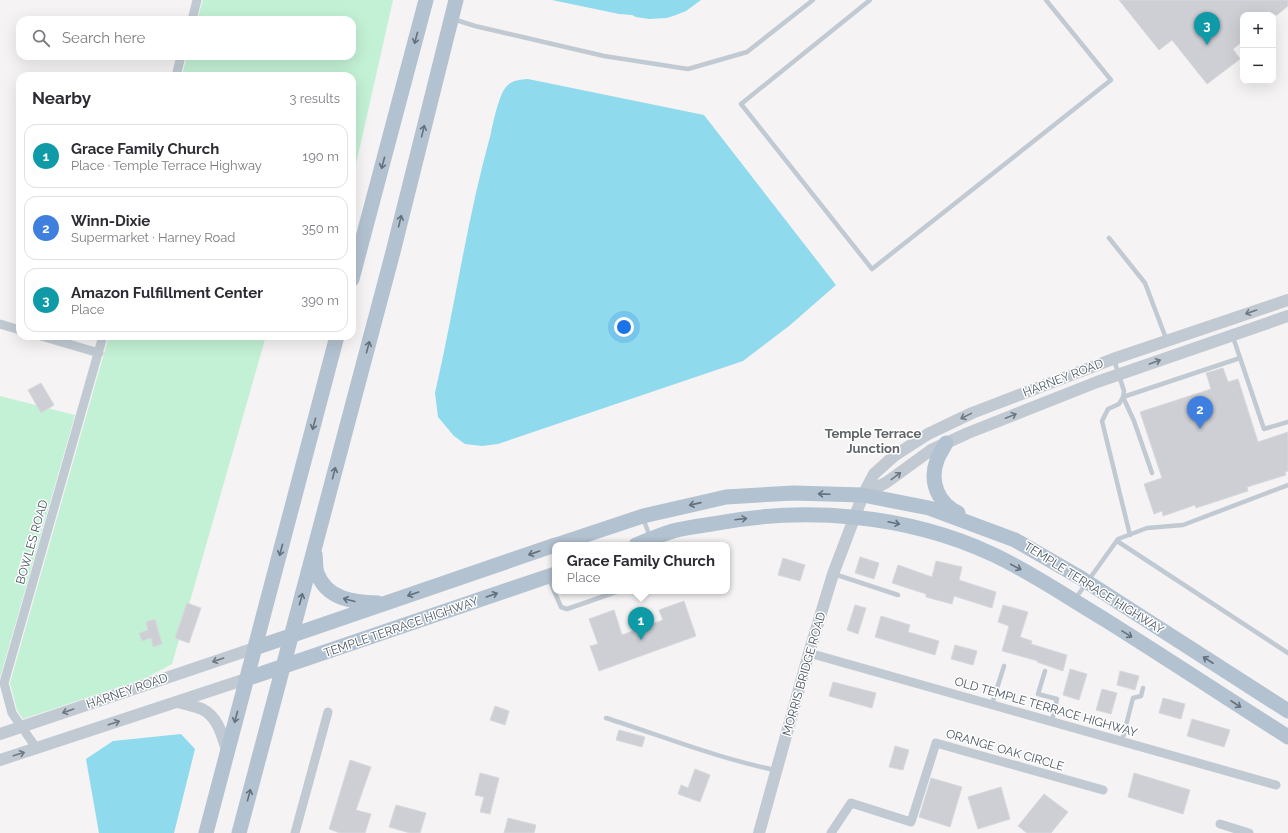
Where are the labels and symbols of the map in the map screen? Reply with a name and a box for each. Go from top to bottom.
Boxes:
pin: 3 [1194,12,1220,45]
one-way arrow [412,31,419,44]
one-way arrow [419,125,427,138]
one-way arrow [378,157,386,170]
one-way arrow [397,215,405,228]
one-way arrow [1245,309,1258,316]
your location [614,317,634,337]
one-way arrow [364,341,372,354]
street label: HARNEY ROAD [1021,356,1106,400]
one-way arrow [1149,357,1161,365]
pin: 2 [1187,396,1213,429]
one-way arrow [1005,412,1017,419]
one-way arrow [960,413,972,420]
one-way arrow [309,417,317,430]
district label: Temple Terrace Junction [825,426,922,456]
one-way arrow [331,467,339,480]
one-way arrow [891,471,902,480]
one-way arrow [818,490,831,498]
street label: BOWLES ROAD [13,498,51,586]
one-way arrow [689,501,702,509]
one-way arrow [734,515,747,523]
one-way arrow [887,520,900,528]
street label: TEMPLE TERRACE HIGHWAY [1021,539,1167,637]
one-way arrow [276,543,284,556]
one-way arrow [528,549,540,557]
one-way arrow [1010,563,1022,571]
one-way arrow [408,591,420,599]
one-way arrow [486,591,498,599]
one-way arrow [298,592,305,605]
street label: TEMPLE TERRACE HIGHWAY [322,594,480,660]
one-way arrow [342,596,355,603]
pin: 1 [628,607,654,640]
street label: MORRIS BRIDGE ROAD [780,610,828,738]
one-way arrow [1121,630,1132,638]
one-way arrow [1202,655,1214,663]
one-way arrow [211,657,224,664]
street label: HARNEY ROAD [85,670,170,711]
street label: OLD TEMPLE TERRACE HIGHWAY [953,674,1139,740]
one-way arrow [1231,700,1242,708]
one-way arrow [62,707,74,715]
one-way arrow [232,710,239,723]
one-way arrow [107,719,120,726]
street label: ORANGE OAK CIRCLE [944,726,1066,774]
one-way arrow [12,750,25,757]
one-way arrow [246,789,253,802]

